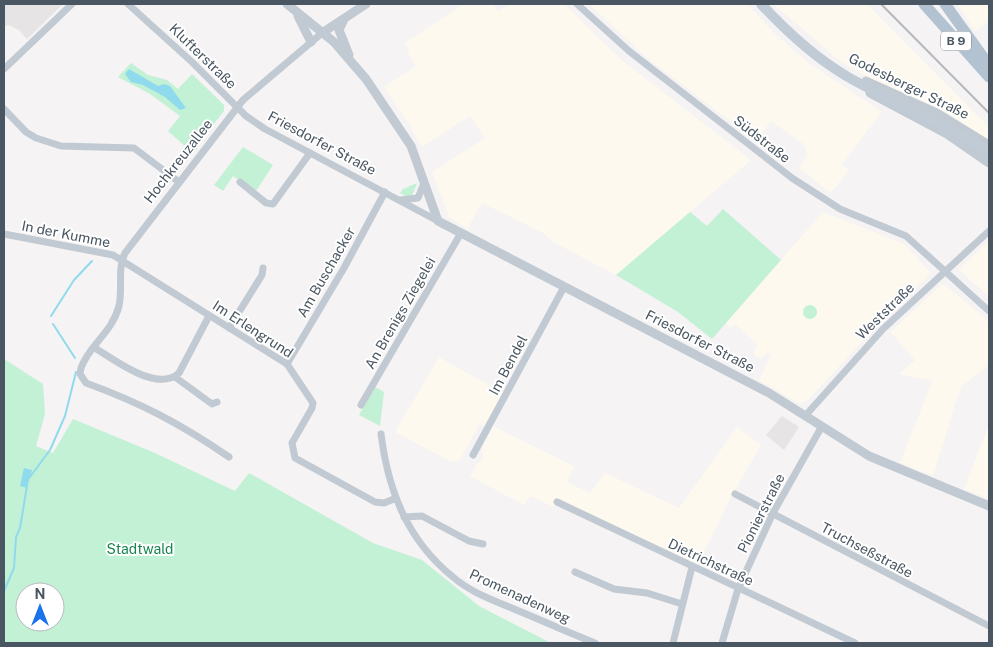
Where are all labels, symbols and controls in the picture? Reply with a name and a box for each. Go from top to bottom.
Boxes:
street label: Klufterstraße [166,20,240,92]
road number: B 9 [941,31,971,50]
street label: Godesberger Straße [846,50,972,122]
street label: Friesdorfer Straße [265,108,379,178]
street label: Südstraße [731,112,794,166]
street label: Hochkreuzallee [140,116,216,206]
street label: In der Kumme [20,218,112,250]
street label: Am Buschacker [294,224,358,320]
street label: An Brenigs Ziegelei [362,254,438,372]
street label: Weststraße [853,279,917,343]
street label: Im Erlengrund [210,297,296,361]
street label: Friesdorfer Straße [643,307,757,375]
street label: Im Bendel [486,332,530,398]
street label: Pionierstraße [734,471,788,555]
street label: Truchseßstraße [818,519,916,581]
street label: Dietrichstraße [666,535,756,589]
park label: Stadtwald [107,541,173,557]
street label: Promenadenweg [467,566,573,627]
north arrow [15,582,65,632]
text: N [35,586,45,602]

